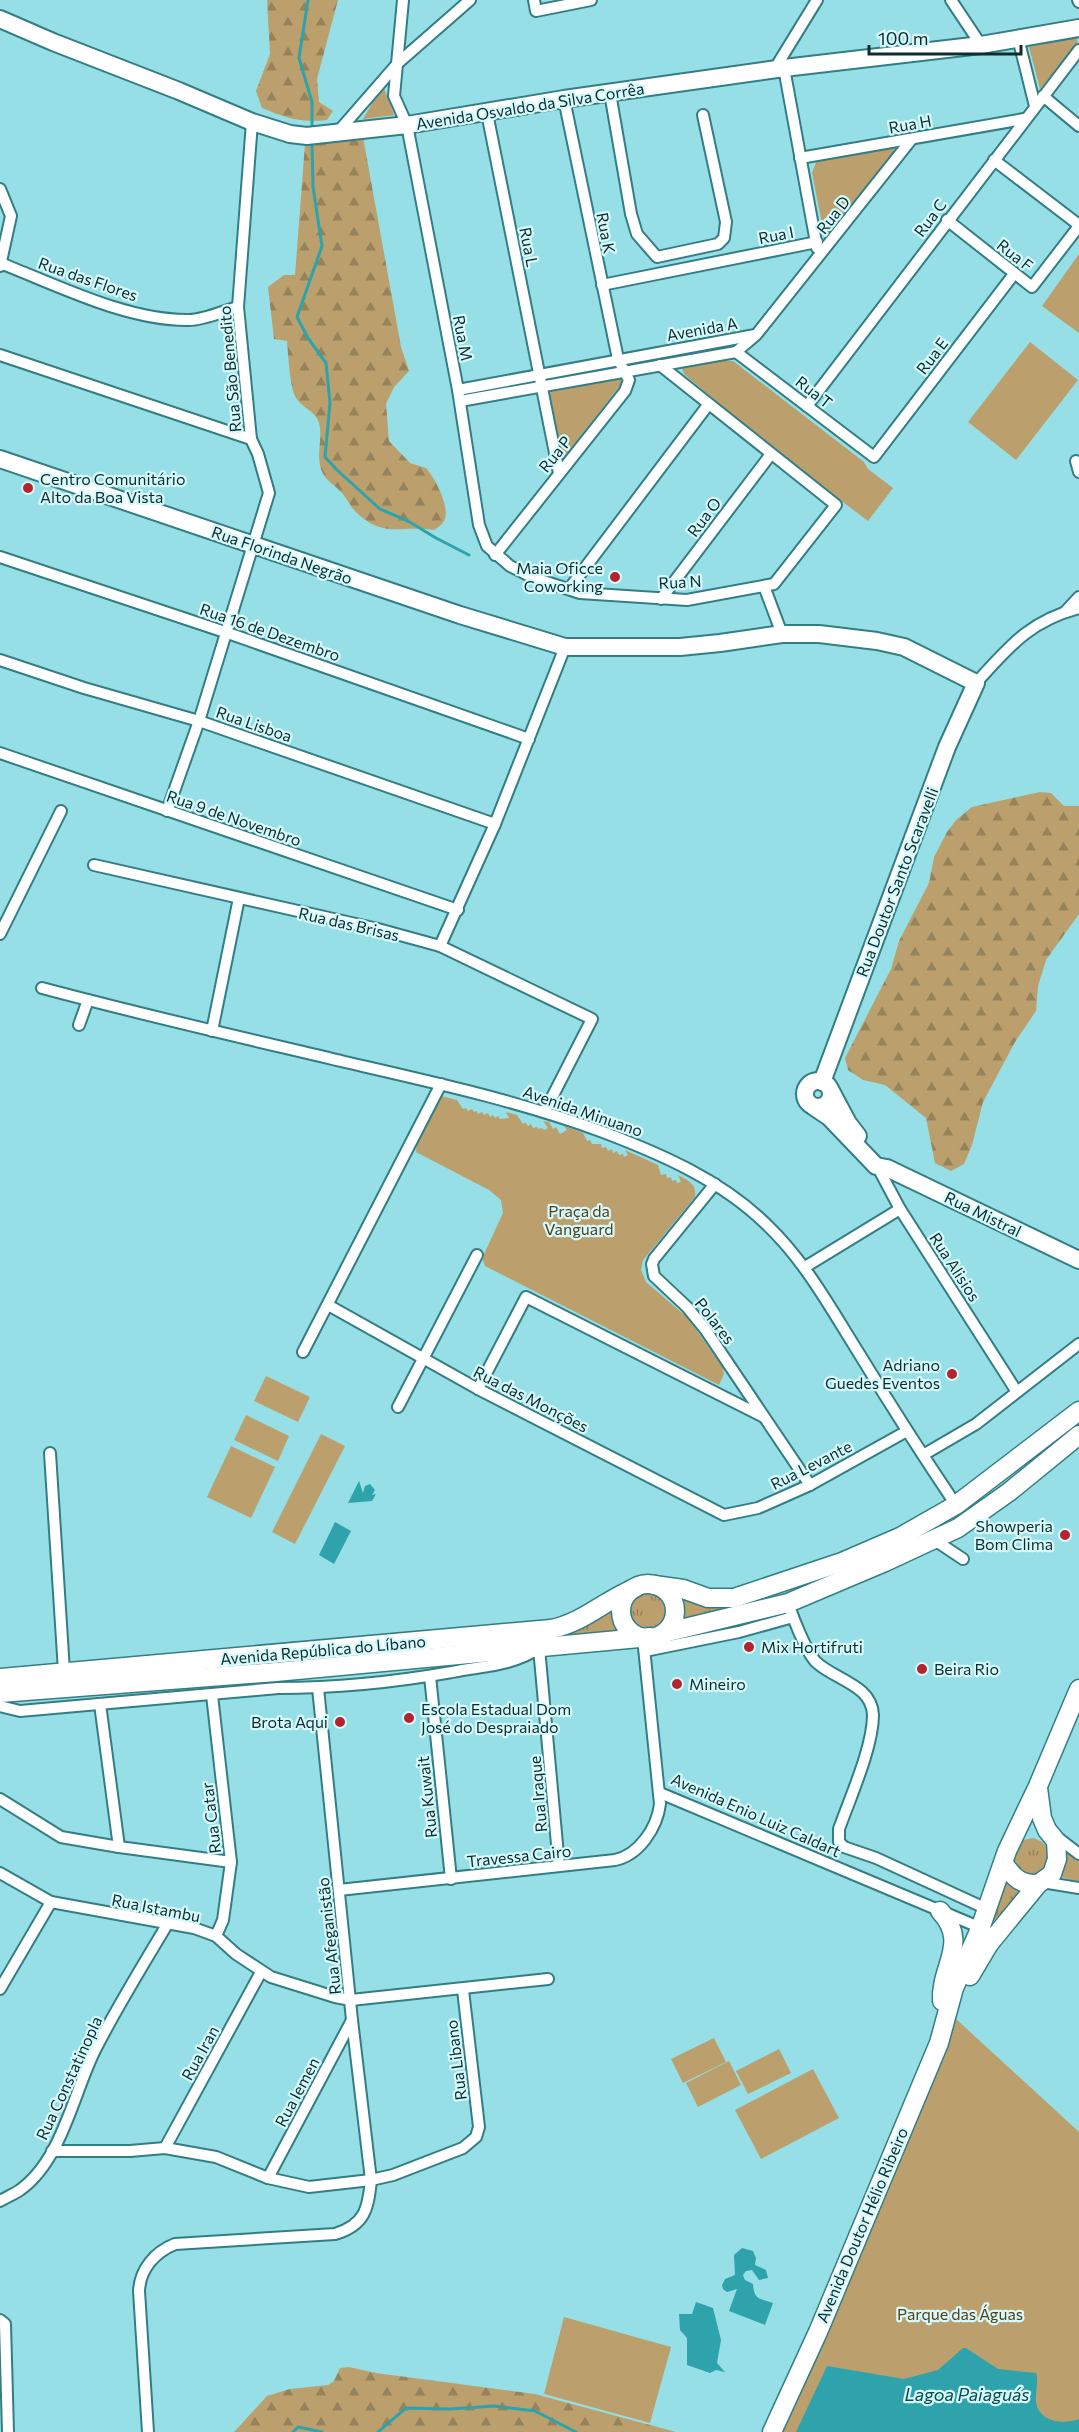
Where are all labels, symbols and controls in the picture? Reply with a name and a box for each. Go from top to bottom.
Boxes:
scale bar [869,18,1020,56]
text: 100 m [878,27,928,49]
street label: Avenida Osvaldo da Silva Corrêa [414,78,645,133]
street label: Rua H [887,110,933,137]
street label: Rua D [812,192,853,237]
street label: Rua C [909,195,950,240]
street label: Rua K [593,211,620,255]
street label: Rua I [757,222,795,247]
street label: Rua L [516,225,543,268]
street label: Rua F [994,235,1037,274]
street label: Rua das Flores [36,253,140,304]
street label: Rua São Benedito [215,305,245,433]
street label: Rua M [450,313,477,362]
street label: Avenida A [665,313,739,344]
street label: Rua E [912,334,951,378]
street label: Rua T [792,371,836,412]
street label: Rua P [534,432,575,476]
place label: Centro Comunitário Alto da Boa Vista [40,469,185,506]
marker: Centro Comunitário Alto da Boa Vista [21,481,35,495]
street label: Rua O [683,493,724,540]
street label: Rua Florinda Negrão [209,522,355,588]
place label: Maia Oficce Coworking [516,558,603,595]
marker: Maia Oficce Coworking [608,570,622,584]
street label: Rua N [658,571,702,592]
street label: Rua 16 de Dezembro [198,599,343,664]
street label: Rua Lisboa [214,702,295,745]
street label: Rua Doutor Santo Scaravelli [852,784,941,979]
street label: Rua 9 de Novembro [164,786,304,850]
street label: Rua das Brisas [297,903,401,944]
street label: Avenida Minuano [521,1081,646,1140]
street label: Rua Mistral [942,1187,1025,1240]
park label: Praça da Vanguard [544,1201,614,1238]
street label: Rua Alisios [926,1229,985,1305]
street label: Polares [691,1294,739,1348]
place label: Adriano Guedes Eventos [825,1355,940,1392]
street label: Rua das Monções [471,1361,592,1436]
marker: Adriano Guedes Eventos [945,1367,959,1381]
street label: Rua Levante [767,1436,855,1493]
place label: Showperia Bom Clima [975,1516,1053,1553]
marker: Showperia Bom Clima [1058,1528,1072,1542]
street label: Avenida República do Líbano [219,1631,427,1668]
place label: Mix Hortifruti [761,1637,863,1656]
marker: Mix Hortifruti [742,1640,756,1654]
place label: Beira Rio [934,1659,999,1678]
marker: Beira Rio [915,1662,929,1676]
place label: Mineiro [689,1674,746,1693]
marker: Mineiro [670,1677,684,1691]
place label: Escola Estadual Dom José do Despraiado [421,1699,571,1736]
marker: Escola Estadual Dom José do Despraiado [402,1711,416,1725]
place label: Brota Aqui [251,1712,328,1731]
marker: Brota Aqui [333,1715,347,1729]
street label: Rua Kuwait [413,1755,440,1839]
street label: Rua Iraque [525,1755,550,1833]
street label: Avenida Enio Luiz Caldart [669,1769,844,1861]
street label: Rua Catar [197,1781,224,1855]
street label: Travessa Cairo [466,1841,572,1870]
street label: Rua Afeganistão [313,1876,344,1996]
street label: Rua Istambu [110,1890,202,1925]
street label: Rua Constatinopla [32,2013,106,2143]
street label: Rua Libano [441,2019,470,2101]
street label: Rua Iran [177,2022,222,2083]
street label: Rua Iemen [270,2054,323,2130]
street label: Avenida Doutor Hélio Ribeiro [812,2124,911,2325]
park label: Parque das Águas [897,2304,1023,2323]
water label: Lagoa Paiaguás [905,2383,1030,2405]

